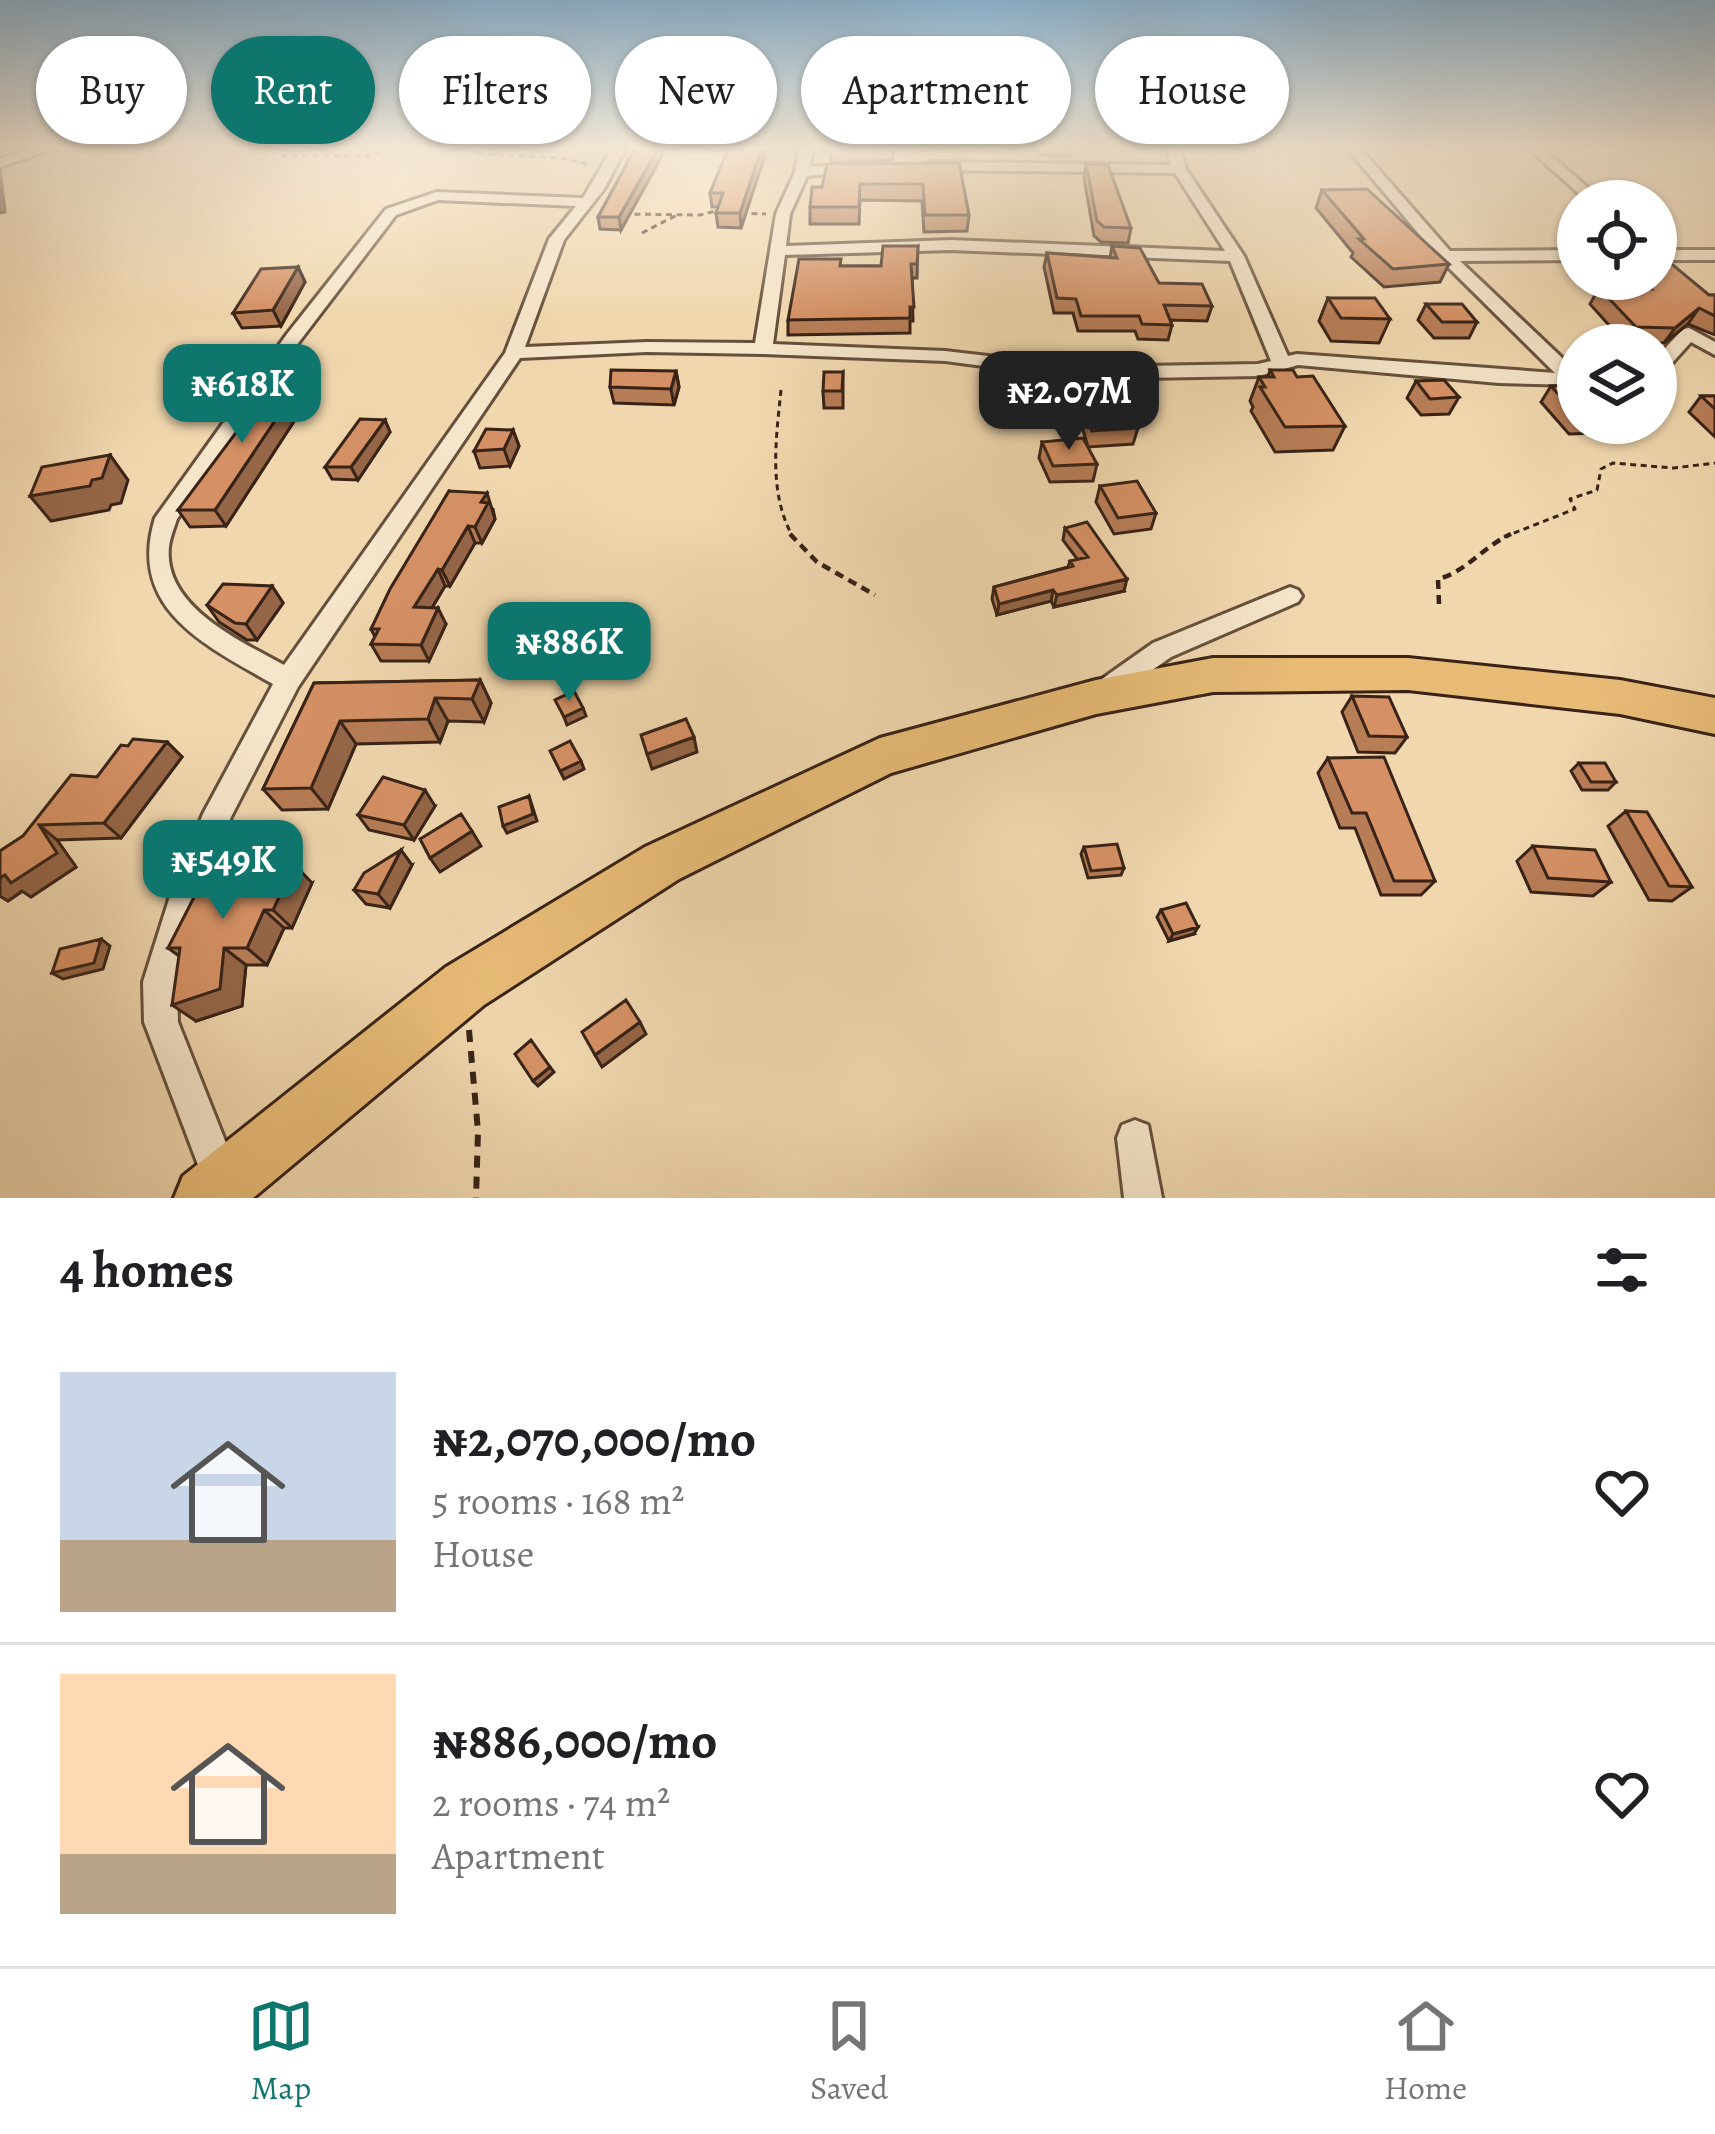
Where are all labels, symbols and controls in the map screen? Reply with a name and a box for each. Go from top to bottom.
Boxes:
chip: Buy [36,36,187,144]
chip: Rent [211,36,375,144]
chip: Filters [399,36,591,144]
chip: New [615,36,777,144]
chip: Apartment [801,36,1071,144]
chip: House [1095,36,1289,144]
map controls [1557,180,1677,444]
button: locate [1557,180,1677,300]
button: layers [1557,324,1677,444]
pin: ₦618K [158,344,326,446]
pin: ₦2.07M [971,351,1167,453]
text: ₦618K [190,356,294,409]
text: ₦2.07M [1006,363,1132,416]
pin: ₦886K [485,602,653,704]
text: ₦886K [515,614,623,667]
pin: ₦549K [139,820,307,922]
text: ₦549K [170,832,276,885]
text: 4 homes [60,1235,234,1305]
icon: filters [1589,1237,1655,1303]
text: ₦2,070,000/mo [432,1404,756,1474]
icon: home [156,1420,300,1564]
icon: heart [1589,1459,1655,1525]
text: 5 rooms · 168 m² [432,1474,684,1527]
text: House [432,1527,534,1580]
text: ₦886,000/mo [432,1706,717,1776]
icon: home [156,1722,300,1866]
icon: heart [1589,1761,1655,1827]
text: 2 rooms · 74 m² [432,1776,670,1829]
text: Apartment [432,1829,605,1882]
tab: Map [248,1993,314,2110]
tab: Saved [810,1993,888,2110]
tab: Home [1384,1993,1467,2110]

